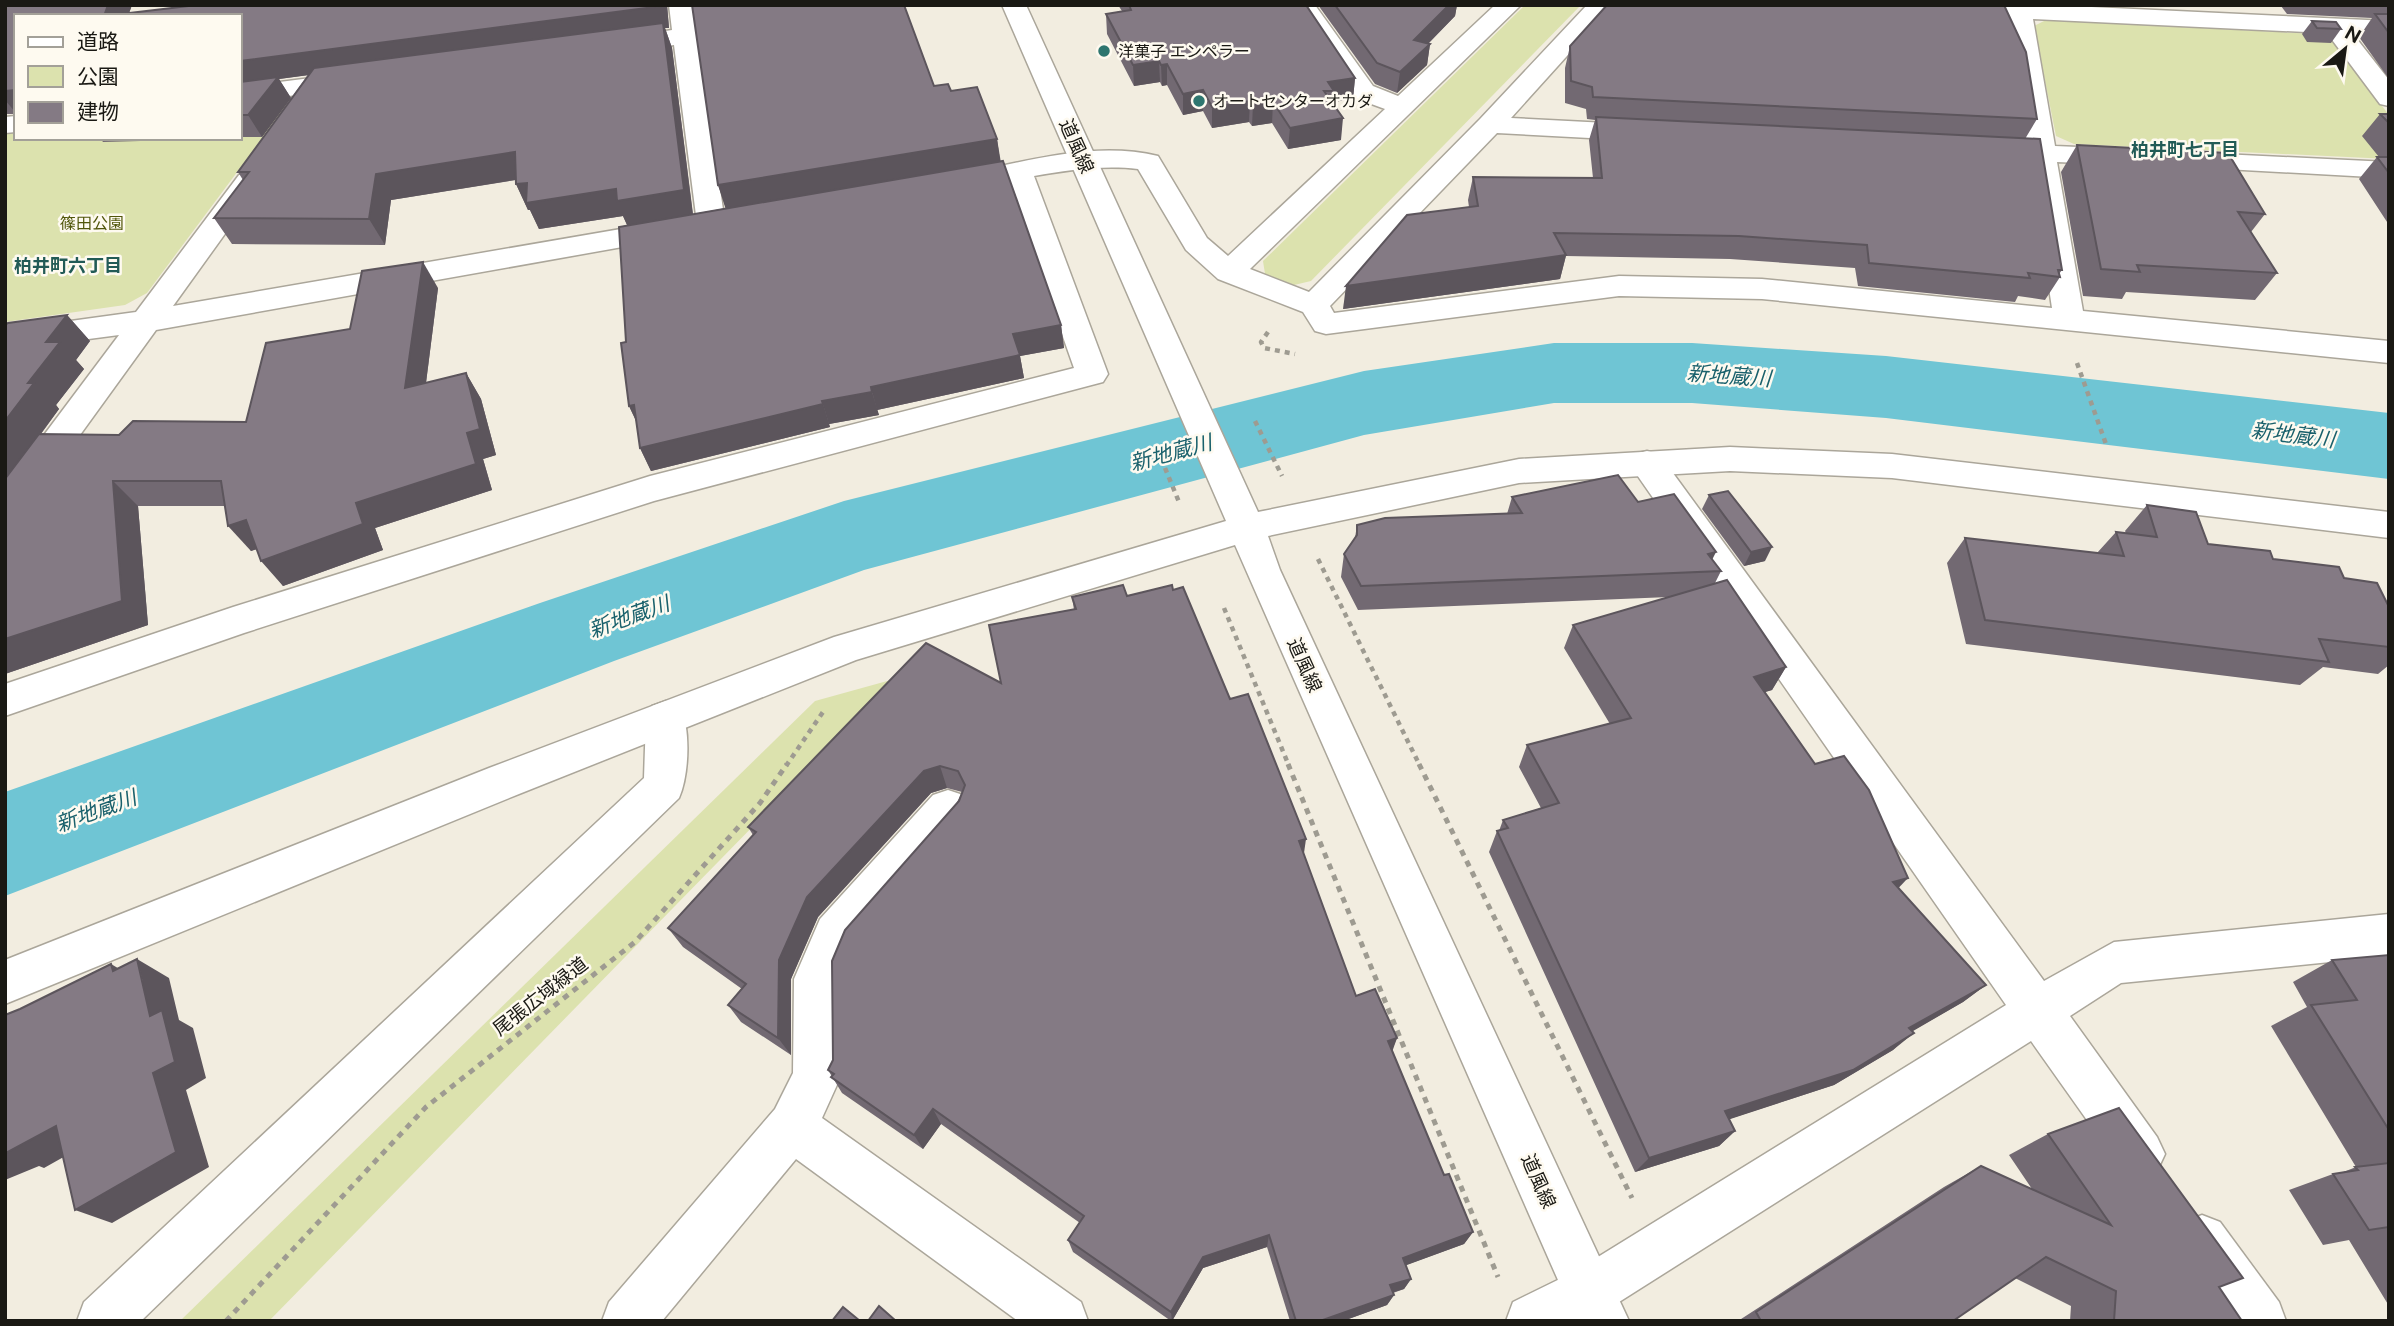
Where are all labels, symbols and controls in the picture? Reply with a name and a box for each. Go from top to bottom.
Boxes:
legend [14,14,242,140]
north arrow [2310,14,2380,84]
text: N [2341,21,2365,47]
text: 道路 [77,29,119,54]
place label: 洋菓子 エンペラー [1118,42,1250,61]
marker: 洋菓子 エンペラー [1096,43,1112,59]
text: 公園 [77,64,119,89]
place label: オートセンターオカダ [1213,92,1373,111]
marker: オートセンターオカダ [1191,93,1207,109]
text: 建物 [77,99,119,124]
street label: 道風線 [1055,115,1099,177]
district label: 柏井町七丁目 [2131,139,2239,160]
park label: 篠田公園 [60,214,124,233]
district label: 柏井町六丁目 [14,255,122,276]
water label: 新地蔵川 [1686,360,1774,391]
water label: 新地蔵川 [2250,417,2338,452]
water label: 新地蔵川 [1127,429,1217,475]
water label: 新地蔵川 [585,590,674,643]
street label: 道風線 [1283,634,1327,696]
water label: 新地蔵川 [52,784,141,837]
street label: 尾張広域緑道 [488,952,592,1040]
street label: 道風線 [1517,1150,1561,1212]

